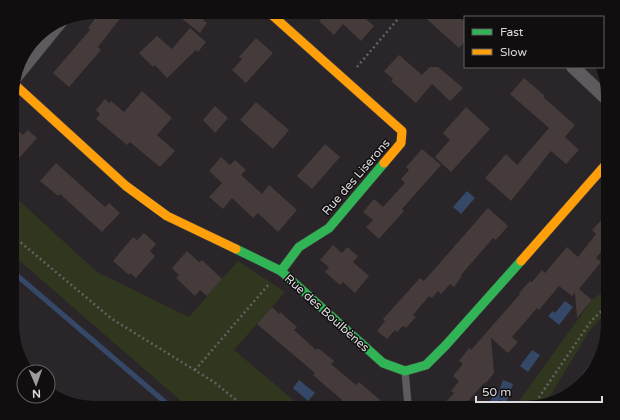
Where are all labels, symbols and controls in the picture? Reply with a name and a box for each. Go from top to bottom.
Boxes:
legend [464,16,604,68]
text: Fast [500,25,524,39]
text: Slow [500,45,527,59]
street label: Rue des Liserons [319,136,393,218]
street label: Rue des Boulbènes [282,271,372,355]
north arrow [16,364,56,404]
scale bar [476,378,602,404]
text: 50 m [482,385,511,399]
text: N [32,387,41,400]

